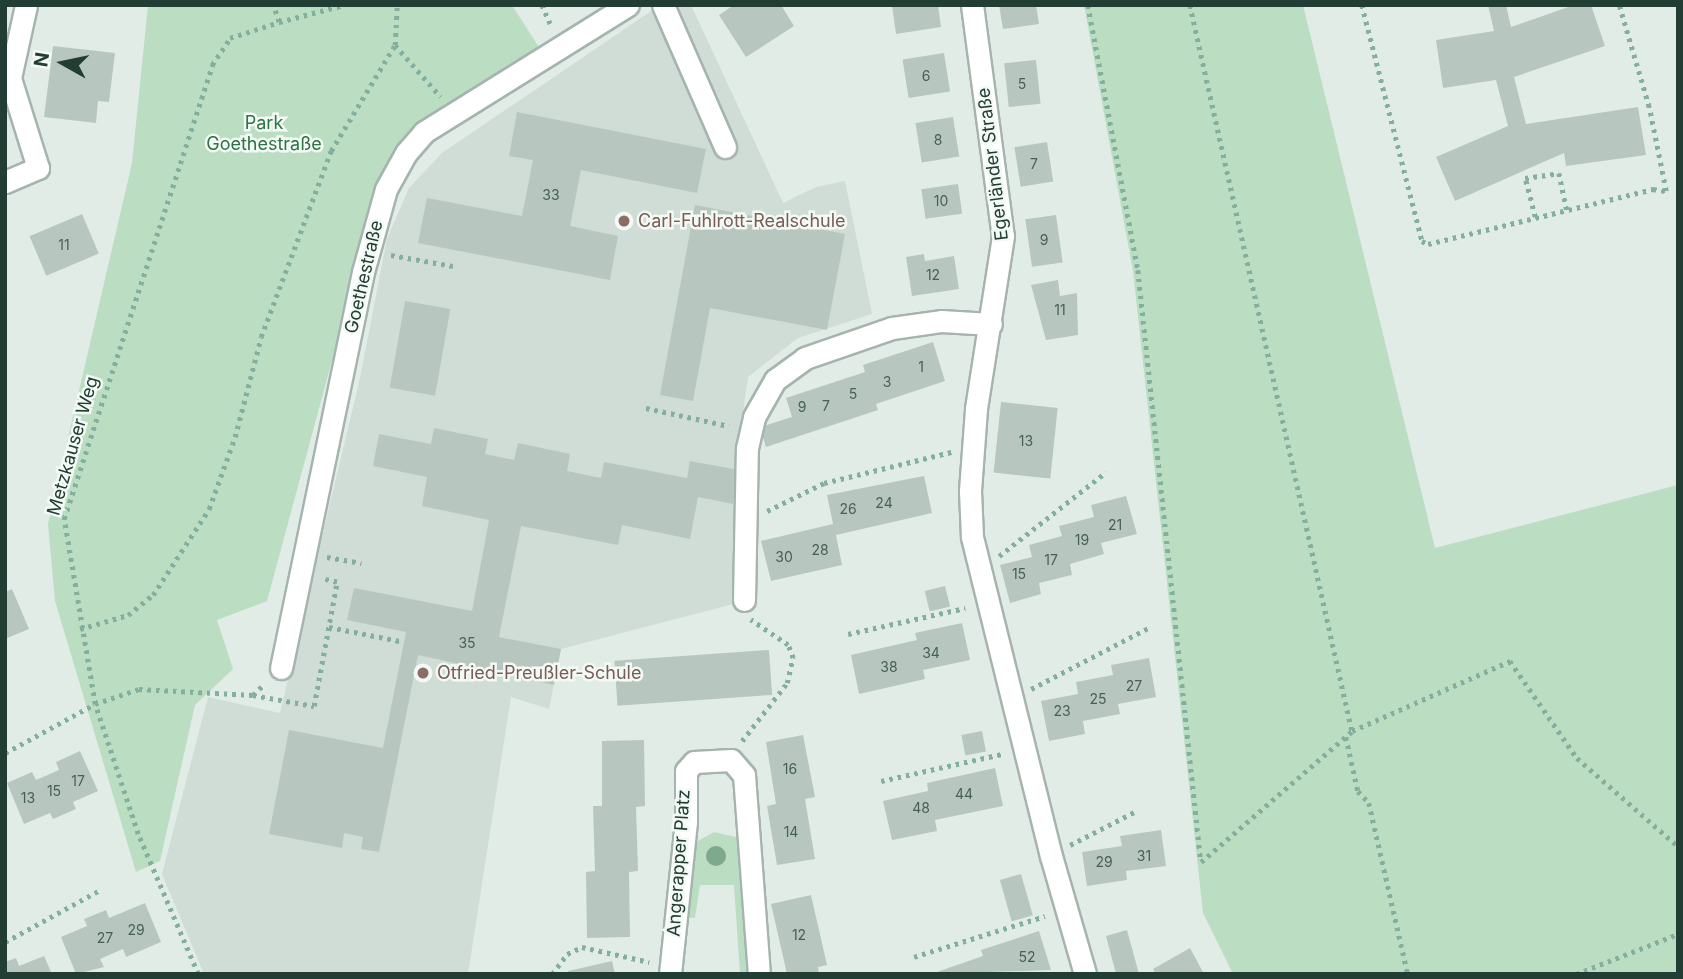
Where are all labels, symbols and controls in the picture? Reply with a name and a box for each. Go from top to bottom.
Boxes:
north arrow [28,28,98,98]
text: N [29,51,54,69]
house number: 6 [922,68,930,84]
house number: 5 [1018,76,1026,92]
street label: Egerländer Straße [973,86,1013,242]
park label: Park Goethestraße [206,113,322,156]
house number: 8 [934,132,942,148]
house number: 7 [1030,156,1038,172]
house number: 33 [542,187,560,203]
house number: 10 [934,193,948,209]
place label: Carl-Fuhlrott-Realschule [638,210,846,232]
marker: Carl-Fuhlrott-Realschule [616,213,632,229]
street label: Goethestraße [340,218,388,336]
house number: 9 [1040,232,1048,248]
house number: 11 [58,237,70,253]
house number: 12 [926,267,940,283]
house number: 11 [1054,302,1066,318]
house number: 1 [918,359,924,375]
street label: Metzkauser Weg [43,374,103,518]
house number: 3 [883,374,891,390]
house number: 5 [849,386,857,402]
house number: 7 [822,398,830,414]
house number: 9 [798,399,806,415]
house number: 13 [1019,433,1033,449]
house number: 24 [875,495,893,511]
house number: 26 [839,501,857,517]
house number: 21 [1108,517,1122,533]
house number: 19 [1075,532,1089,548]
house number: 28 [811,542,829,558]
house number: 30 [775,549,793,565]
house number: 17 [1044,552,1058,568]
house number: 15 [1012,566,1026,582]
house number: 35 [458,635,476,651]
house number: 34 [922,645,940,661]
house number: 38 [880,659,898,675]
place label: Otfried-Preußler-Schule [437,662,641,684]
marker: Otfried-Preußler-Schule [415,665,431,681]
house number: 27 [1126,678,1142,694]
house number: 25 [1089,691,1107,707]
house number: 23 [1053,703,1071,719]
house number: 16 [783,761,797,777]
house number: 17 [71,773,85,789]
house number: 15 [47,783,61,799]
house number: 44 [955,786,973,802]
street label: Angerapper Platz [663,789,695,937]
house number: 13 [21,790,35,806]
house number: 48 [912,800,930,816]
house number: 14 [784,824,798,840]
house number: 31 [1137,848,1151,864]
house number: 29 [1095,854,1113,870]
house number: 29 [127,922,145,938]
house number: 12 [792,927,806,943]
house number: 27 [97,930,113,946]
house number: 52 [1018,949,1036,965]

